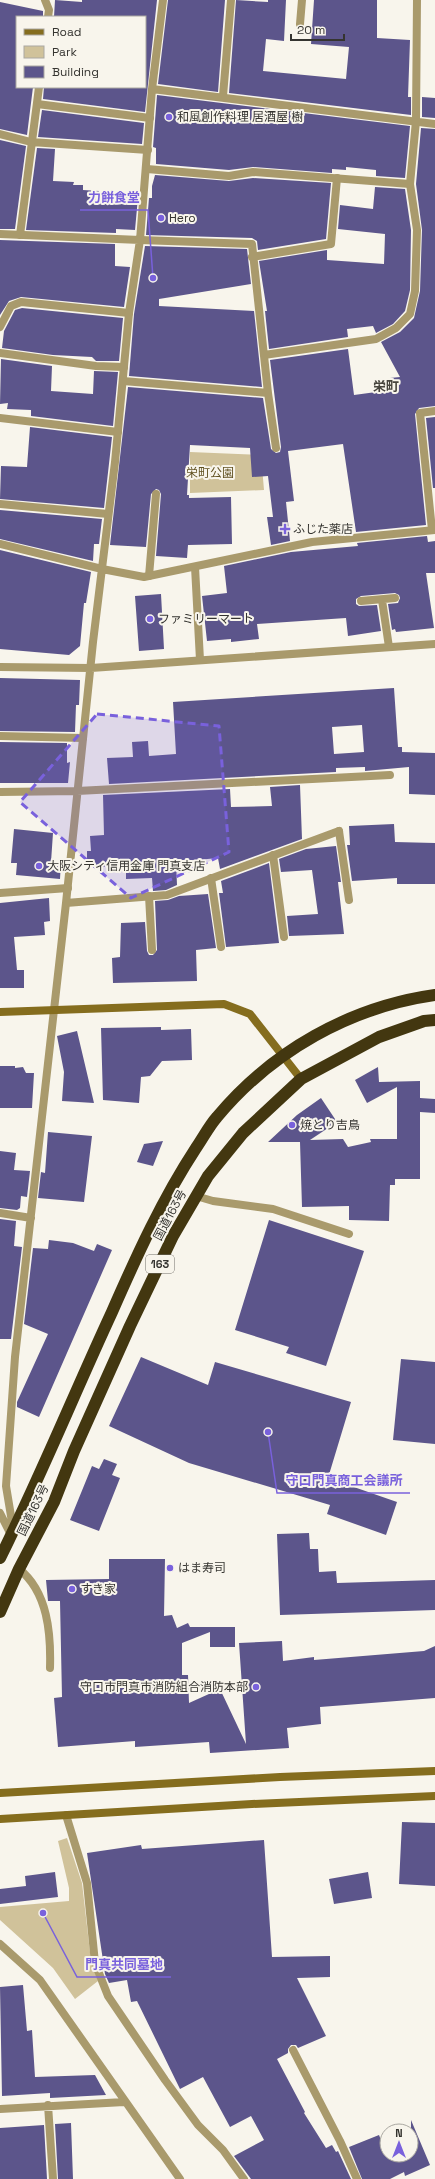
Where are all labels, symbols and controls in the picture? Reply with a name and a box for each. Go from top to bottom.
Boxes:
legend [16,16,146,88]
scale bar [291,16,344,42]
text: 20 m [297,22,325,38]
text: Road [52,24,81,40]
text: Park [52,44,77,60]
text: Building [52,64,99,80]
place label: 和風創作料理 居酒屋 樹 [177,109,303,125]
marker: 和風創作料理 居酒屋 樹 [164,112,174,122]
callout: 力餅食堂 [80,185,148,210]
text: 力餅食堂 [88,189,140,206]
place label: Hero [169,210,196,226]
marker: Hero [156,213,166,223]
district label: 栄町 [373,378,399,395]
park label: 栄町公園 [186,465,234,481]
place label: ふじた薬店 [293,521,353,537]
marker: ふじた薬店 [280,524,290,534]
place label: ファミリーマート [158,611,254,627]
marker: ファミリーマート [145,614,155,624]
place label: 大阪シティ信用金庫 門真支店 [47,858,205,874]
marker: 大阪シティ信用金庫 門真支店 [34,861,44,871]
place label: 焼とり吉鳥 [300,1117,360,1133]
marker: 焼とり吉鳥 [287,1120,297,1130]
street label: 国道163号 [150,1187,190,1243]
road number: 163 [146,1255,174,1273]
callout: 守口門真商工会議所 [277,1468,410,1493]
text: 守口門真商工会議所 [285,1472,403,1489]
street label: 国道163号 [14,1482,52,1538]
place label: はま寿司 [178,1560,226,1576]
marker: はま寿司 [165,1563,175,1573]
place label: すき家 [80,1581,116,1597]
marker: すき家 [67,1584,77,1594]
place label: 守口市門真市消防組合消防本部 [80,1679,248,1695]
marker: 守口市門真市消防組合消防本部 [251,1682,261,1692]
callout: 門真共同墓地 [77,1952,171,1977]
text: 門真共同墓地 [85,1956,163,1973]
north arrow [379,2123,419,2163]
text: N [395,2126,403,2140]

